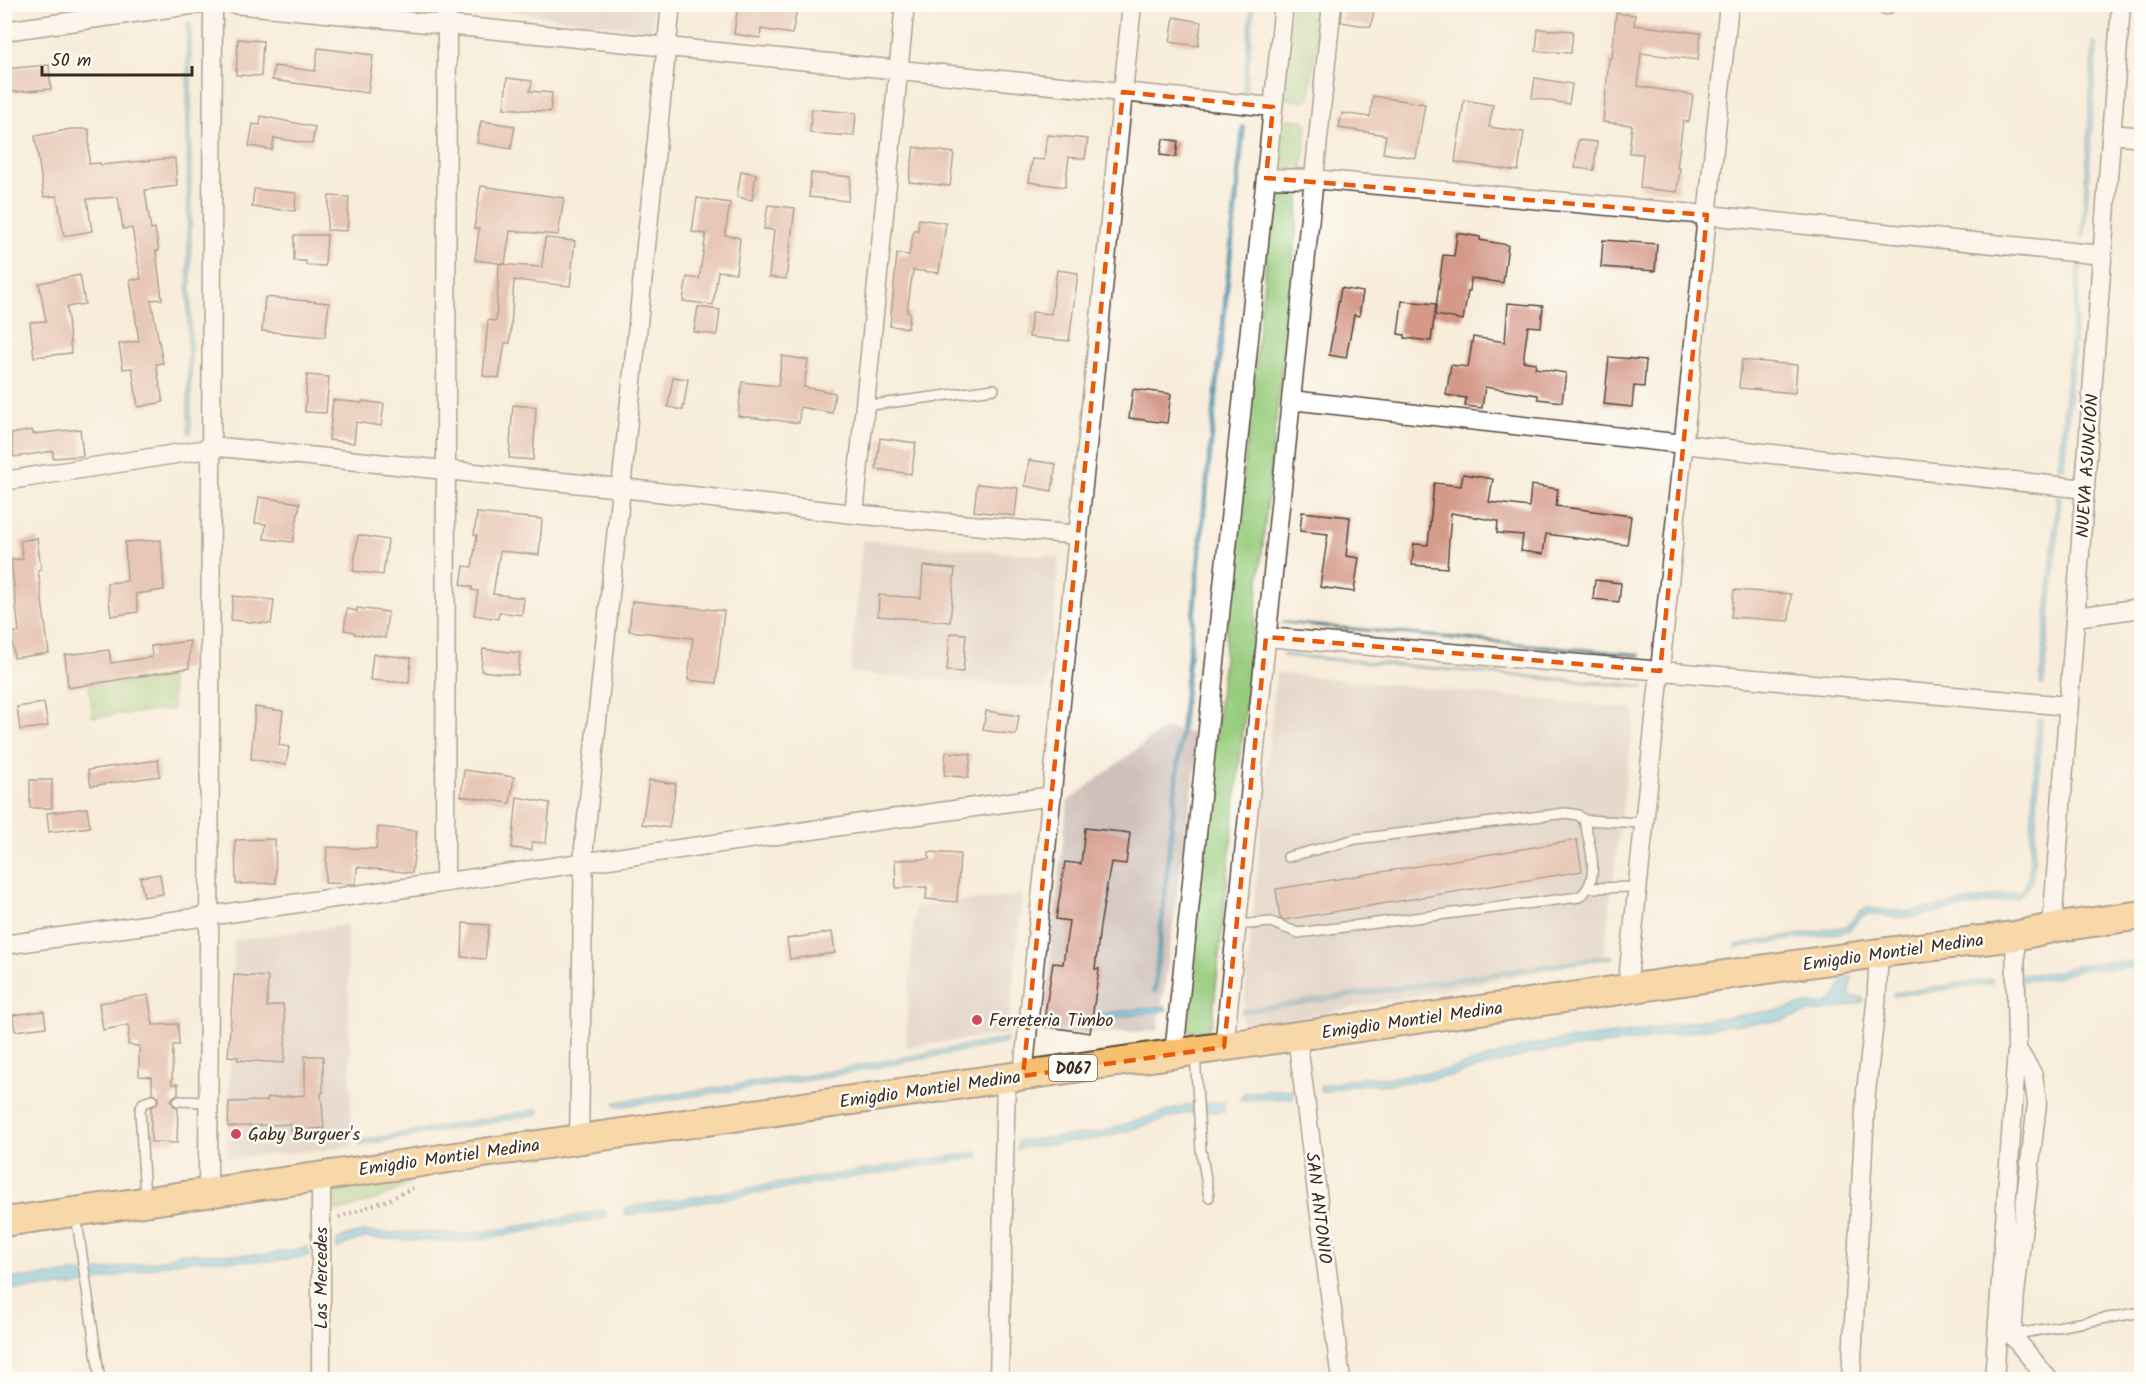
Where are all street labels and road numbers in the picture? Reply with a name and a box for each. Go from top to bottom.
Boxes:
street label: NUEVA ASUNCIÓN [2069,393,2108,539]
street label: Emigdio Montiel Medina [1801,926,1986,981]
street label: Emigdio Montiel Medina [1320,994,1505,1049]
road number: D067 [1049,1055,1097,1081]
street label: Emigdio Montiel Medina [838,1063,1023,1118]
street label: Emigdio Montiel Medina [357,1131,542,1186]
street label: SAN ANTONIO [1296,1151,1339,1266]
street label: Las Mercedes [308,1227,337,1329]

